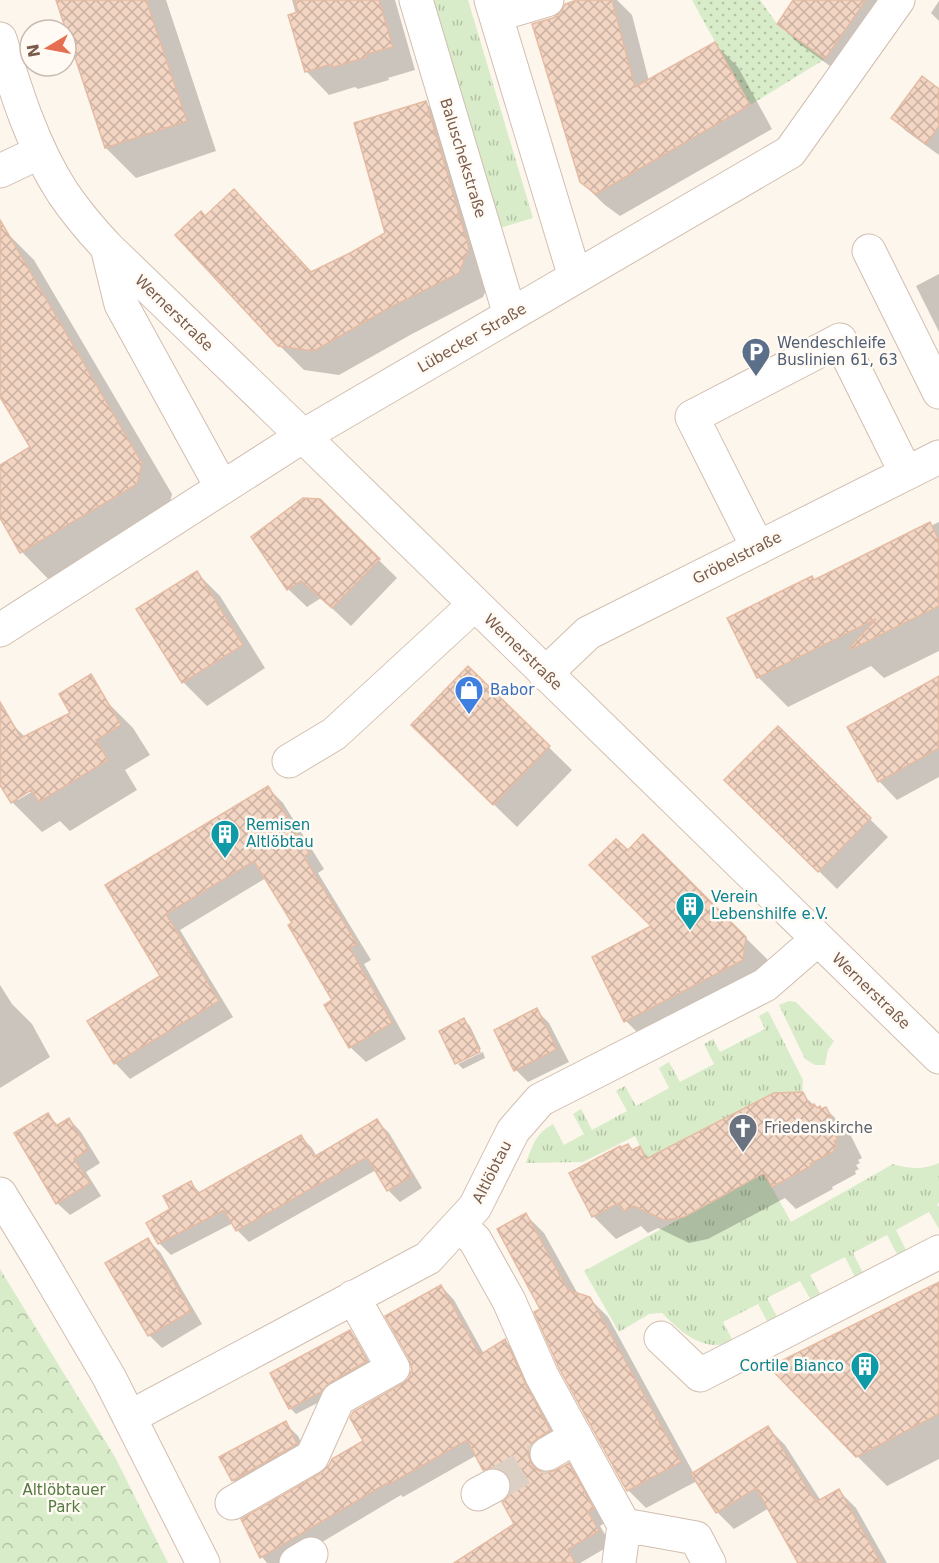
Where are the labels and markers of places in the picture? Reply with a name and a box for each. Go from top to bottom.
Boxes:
place label: Wendeschleife Buslinien 61, 63 [777,334,898,369]
parking icon: Wendeschleife Buslinien 61, 63 [740,336,772,378]
shop icon: Babor [453,674,485,716]
place label: Babor [490,681,535,699]
place label: Remisen Altlöbtau [246,816,314,851]
building icon: Remisen Altlöbtau [209,818,241,860]
place label: Verein Lebenshilfe e.V. [711,888,829,923]
building icon: Verein Lebenshilfe e.V. [674,890,706,932]
church icon: Friedenskirche [727,1112,759,1154]
place label: Friedenskirche [764,1119,873,1137]
building icon: Cortile Bianco [849,1350,881,1392]
place label: Cortile Bianco [739,1357,844,1375]

